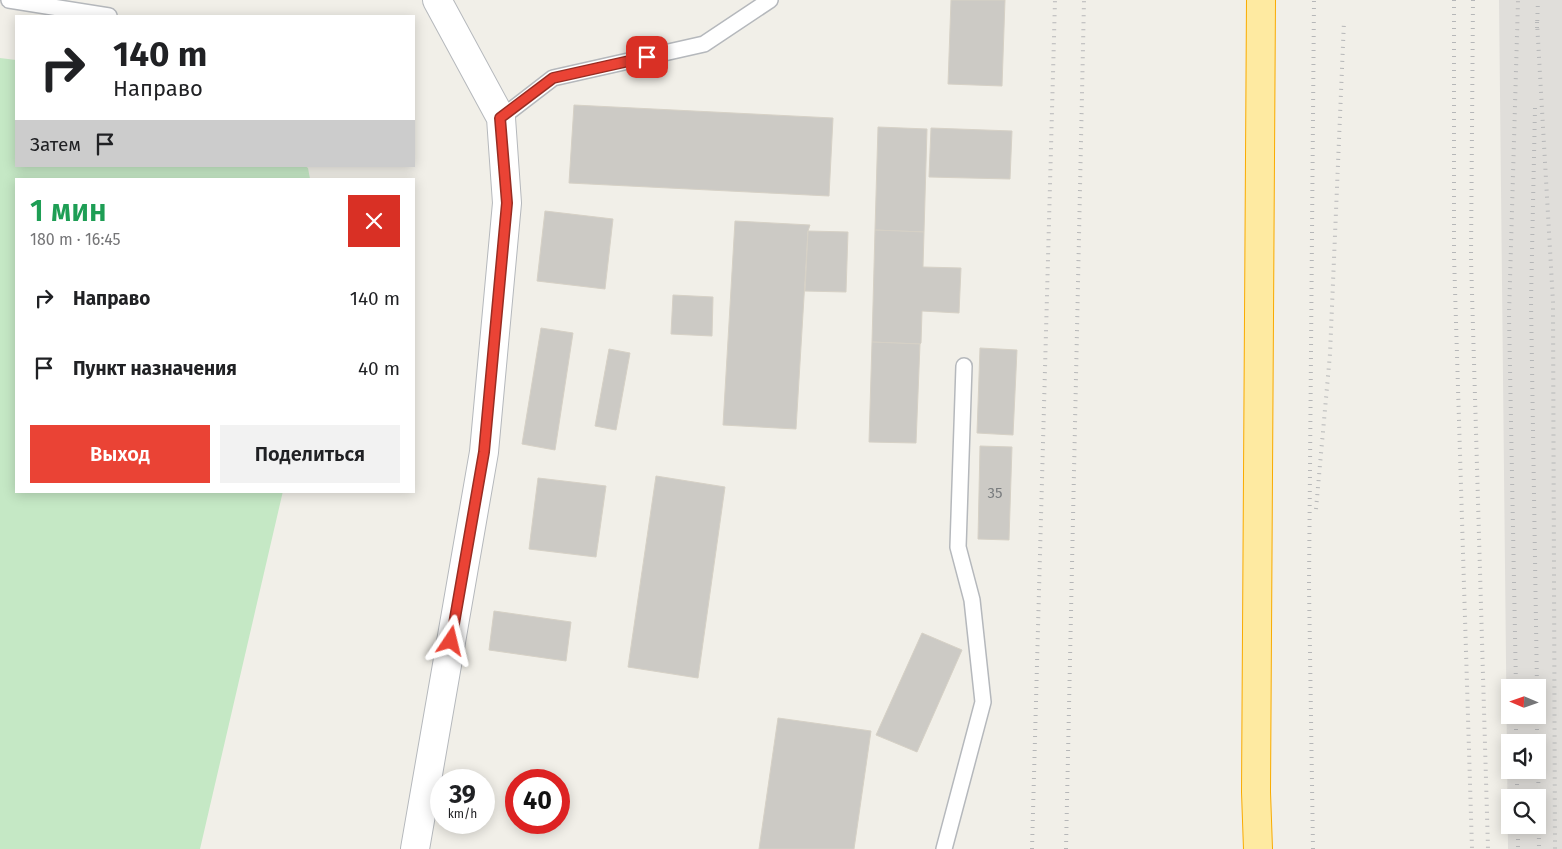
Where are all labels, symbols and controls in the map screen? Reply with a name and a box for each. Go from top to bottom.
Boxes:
text: 140 m [113,33,207,75]
icon: right [30,35,95,100]
pin [626,36,668,78]
icon: arrive [633,43,661,71]
text: Направо [113,75,203,102]
icon: arrive [91,130,119,158]
text: Затем [30,133,81,156]
text: 1 мин [30,193,107,229]
button: close [348,195,400,247]
text: 180 m · 16:45 [30,230,121,249]
icon: right [30,284,58,312]
text: Направо [73,287,150,310]
text: 140 m [350,287,400,310]
icon: arrive [30,354,58,382]
text: Пункт назначения [73,357,237,380]
text: 40 m [358,357,400,380]
button: Выход [30,425,210,483]
button: Поделиться [220,425,400,483]
house number: 35 [987,484,1003,502]
position arrow [424,614,476,666]
north arrow [1501,679,1546,724]
map controls [1501,679,1546,834]
button: sound [1501,734,1546,779]
speed limit sign: 40 [505,769,570,834]
text: 39 [449,780,476,810]
button: search [1501,789,1546,834]
text: km/h [448,807,477,821]

